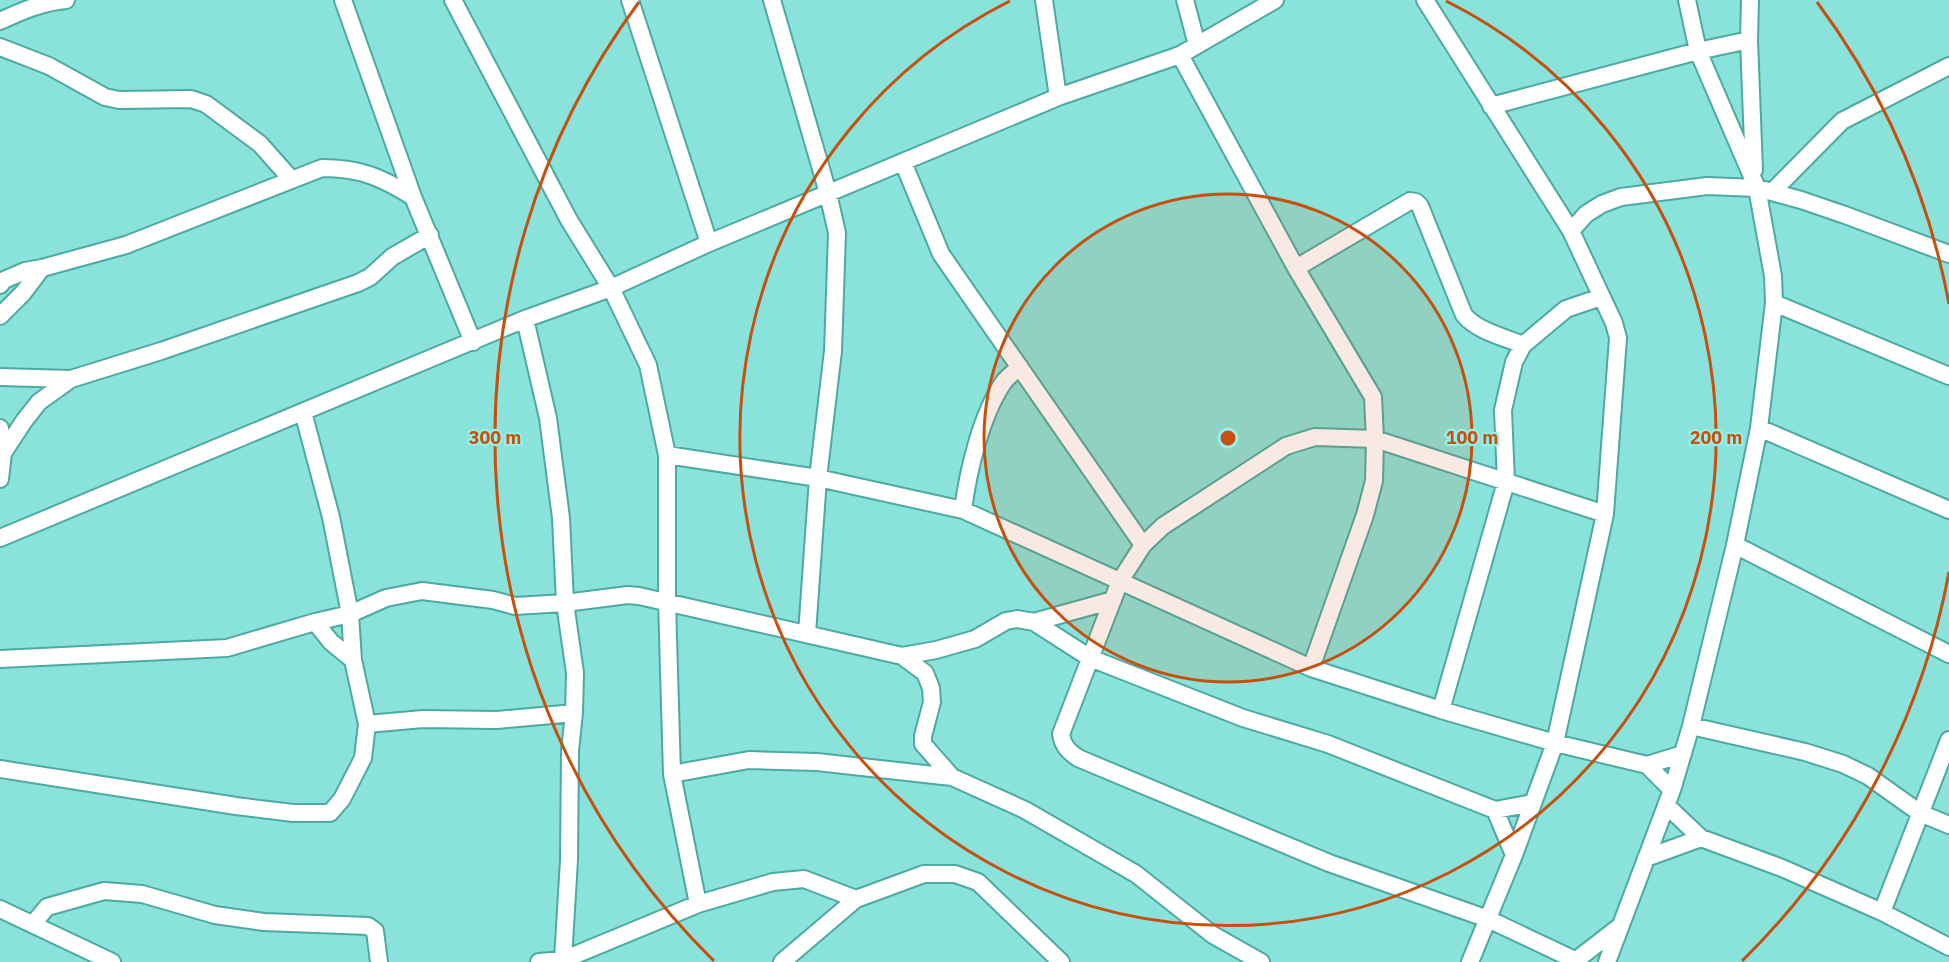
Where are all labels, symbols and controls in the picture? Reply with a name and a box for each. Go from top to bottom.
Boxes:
text: 300 m [469,426,521,449]
text: 100 m [1446,426,1498,449]
text: 200 m [1690,426,1742,449]
centre of rings [1218,428,1238,448]

